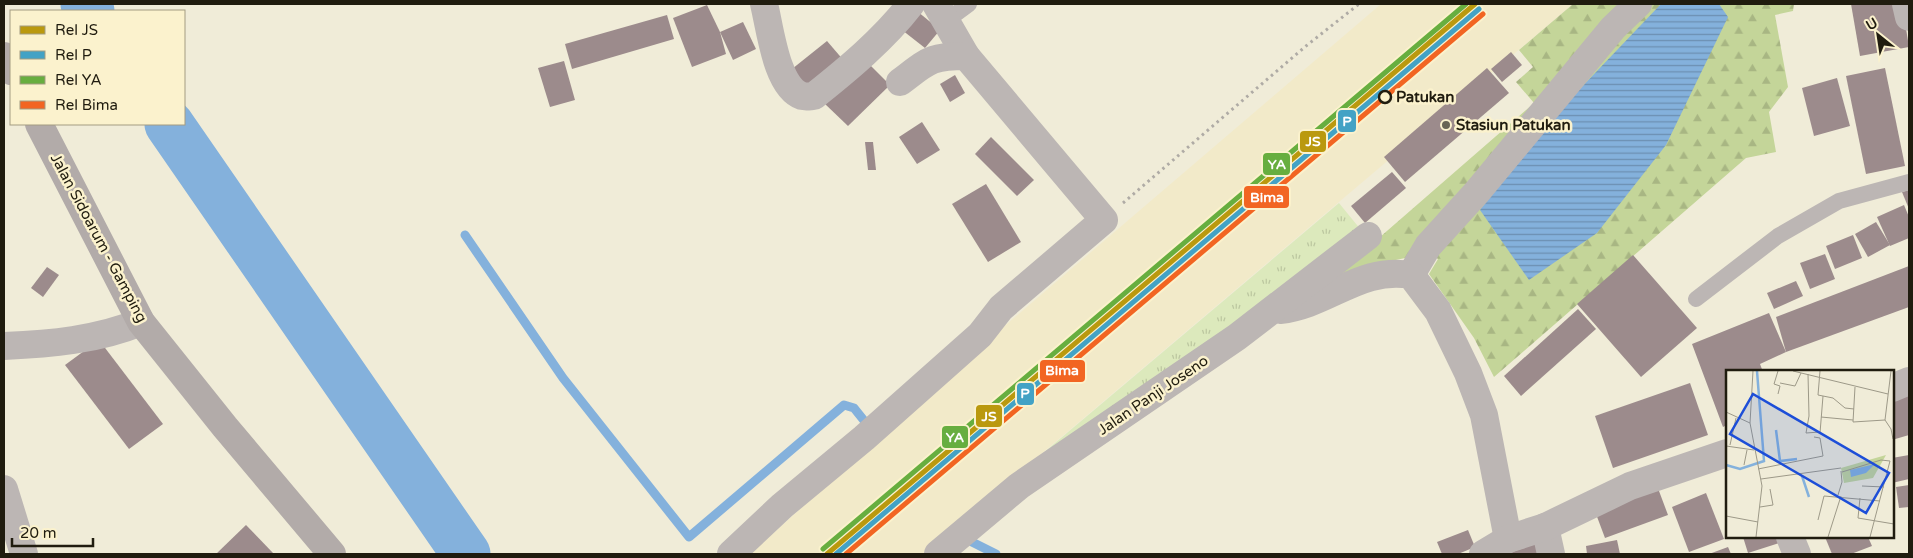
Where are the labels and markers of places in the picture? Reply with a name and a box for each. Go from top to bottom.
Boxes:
place label: Patukan [1396,88,1454,106]
marker: Patukan [1378,90,1392,104]
place label: Stasiun Patukan [1456,116,1571,134]
marker: Stasiun Patukan [1440,119,1452,131]

